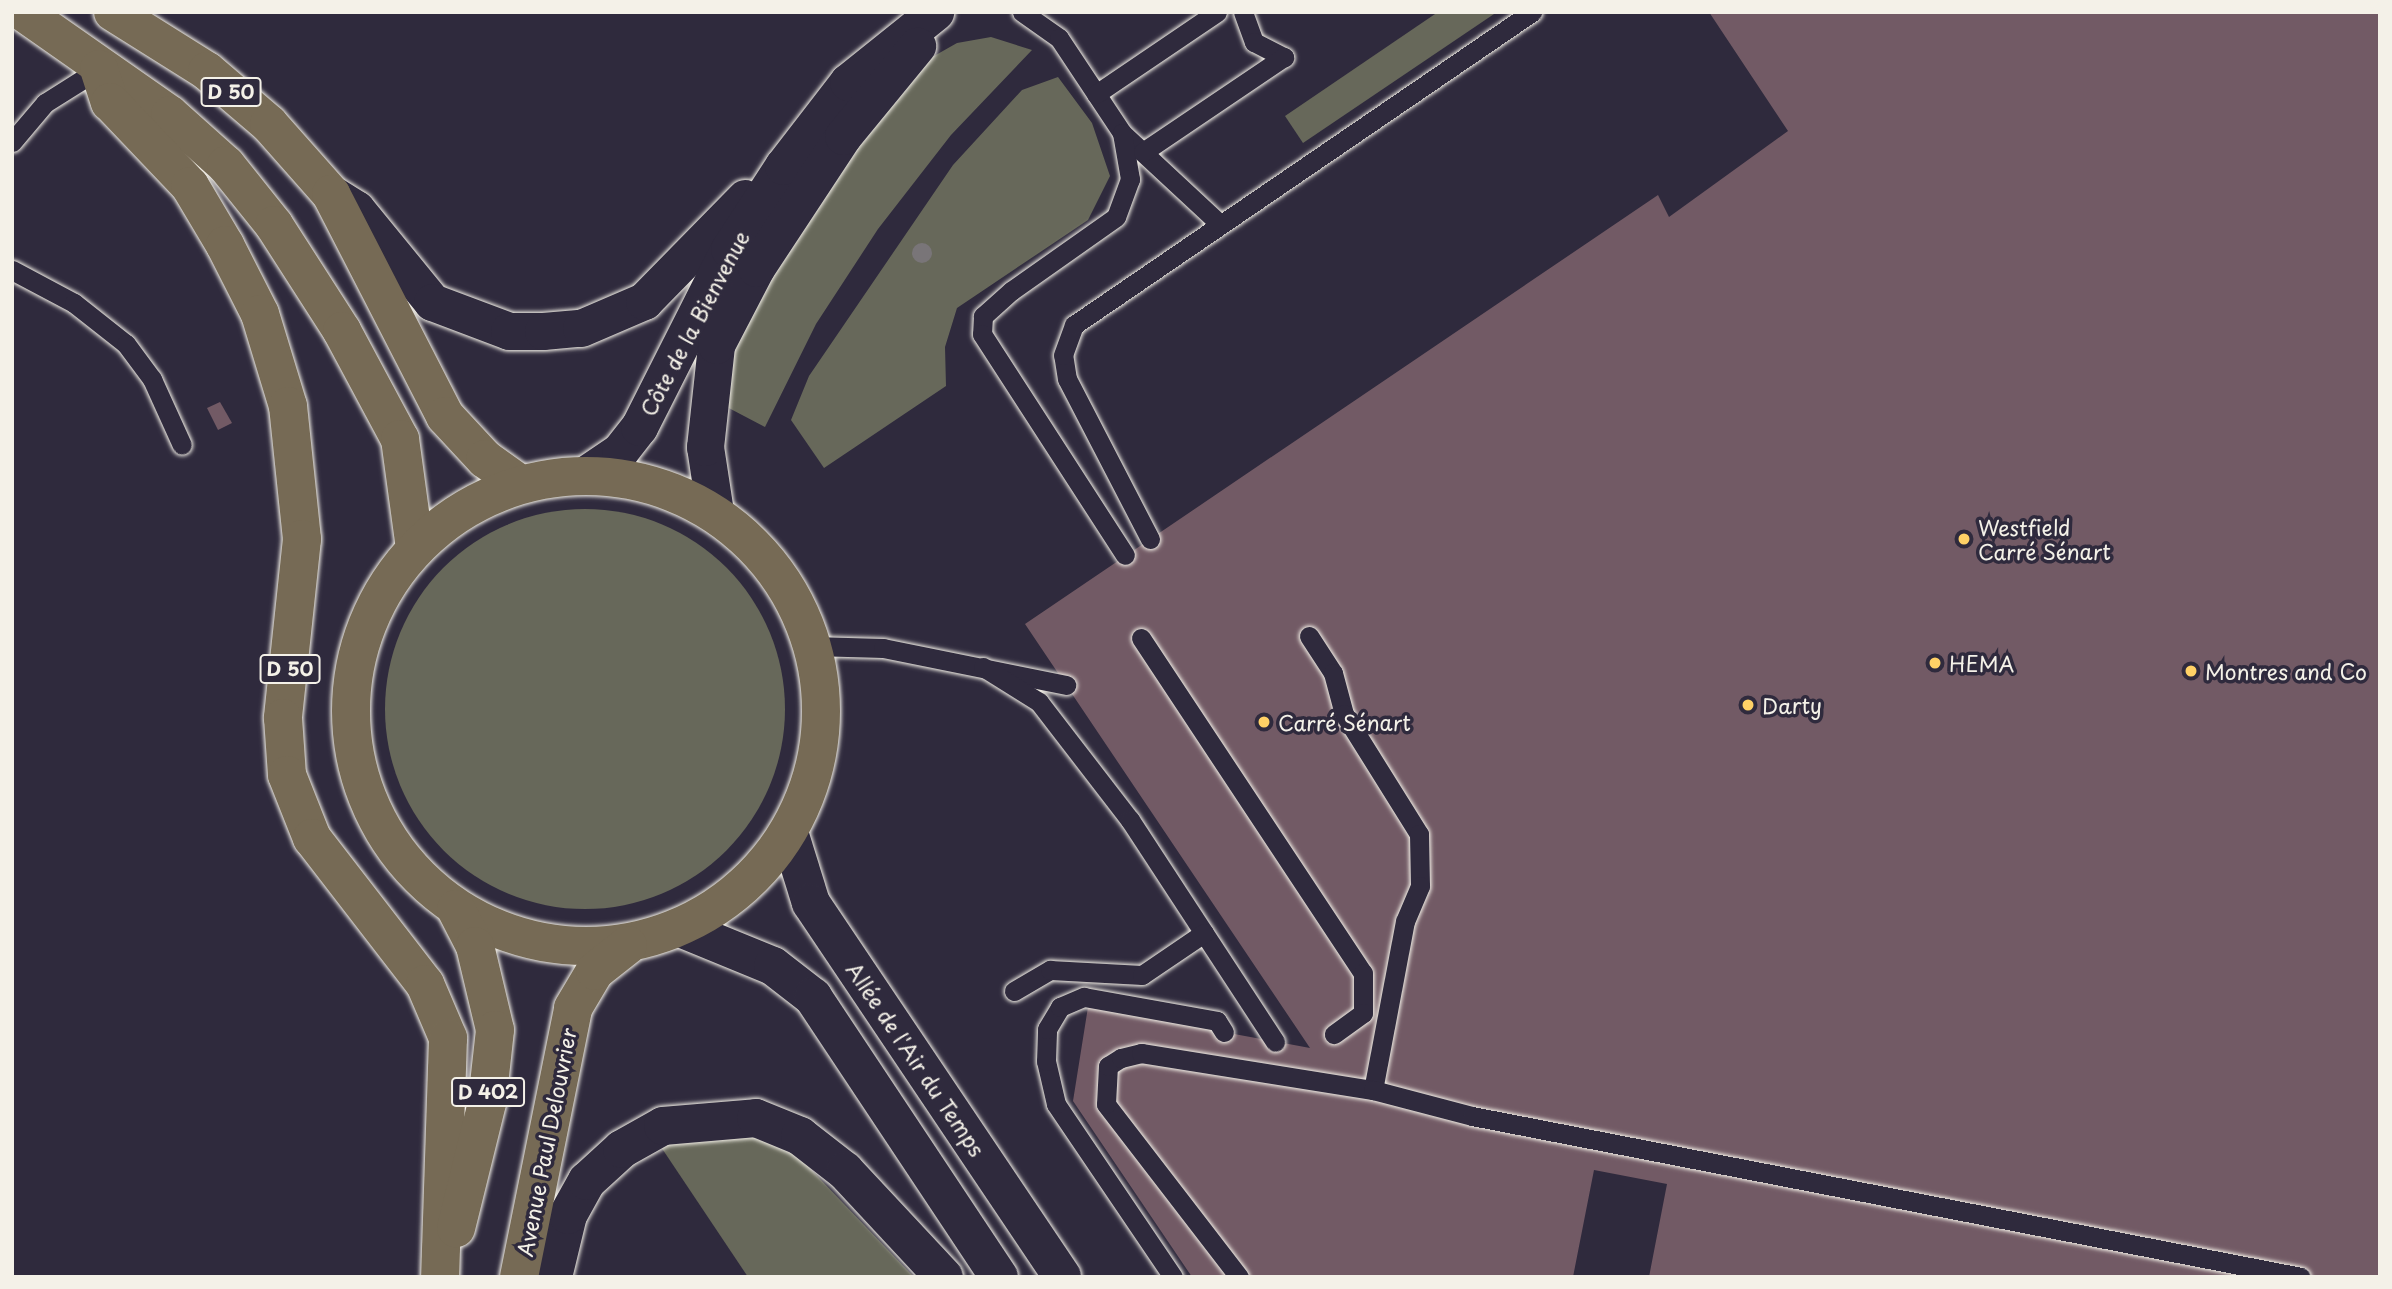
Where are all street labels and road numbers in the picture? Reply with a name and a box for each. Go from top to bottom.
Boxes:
road number: D 50 [200,76,262,108]
street label: Côte de la Bienvenue [634,225,754,421]
road number: D 50 [258,654,322,684]
street label: Allée de l'Air du Temps [841,957,991,1161]
street label: Avenue Paul Delouvrier [511,1025,581,1259]
road number: D 402 [449,1076,526,1108]

